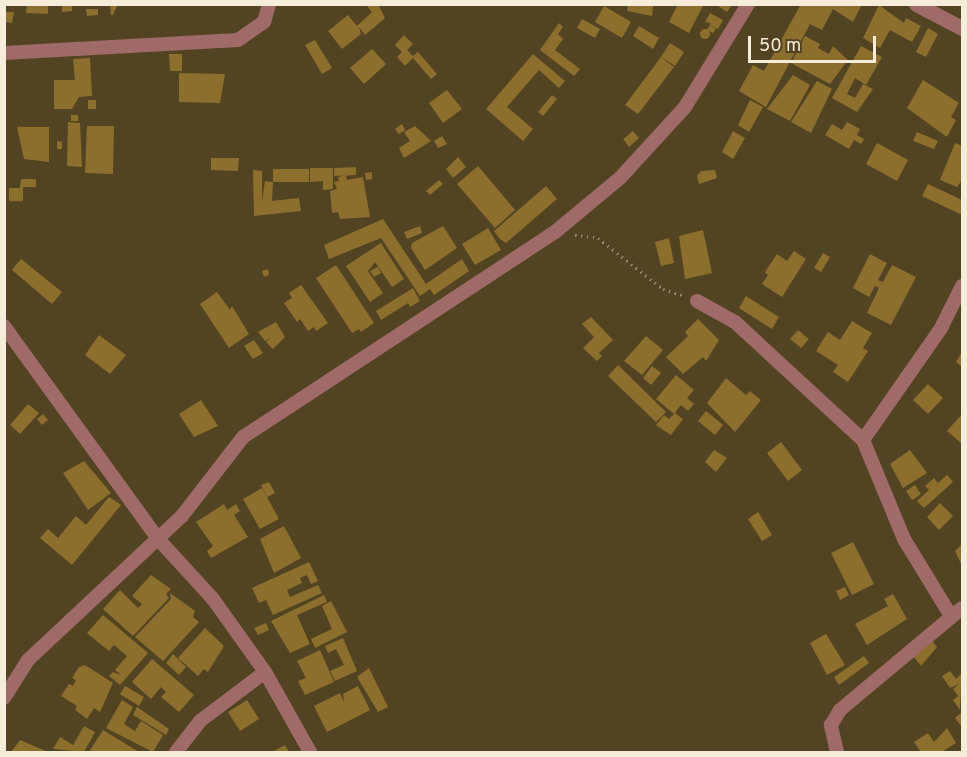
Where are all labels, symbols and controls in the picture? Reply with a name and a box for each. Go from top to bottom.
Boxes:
scale bar [751,24,878,62]
text: 50 m [759,35,801,58]

